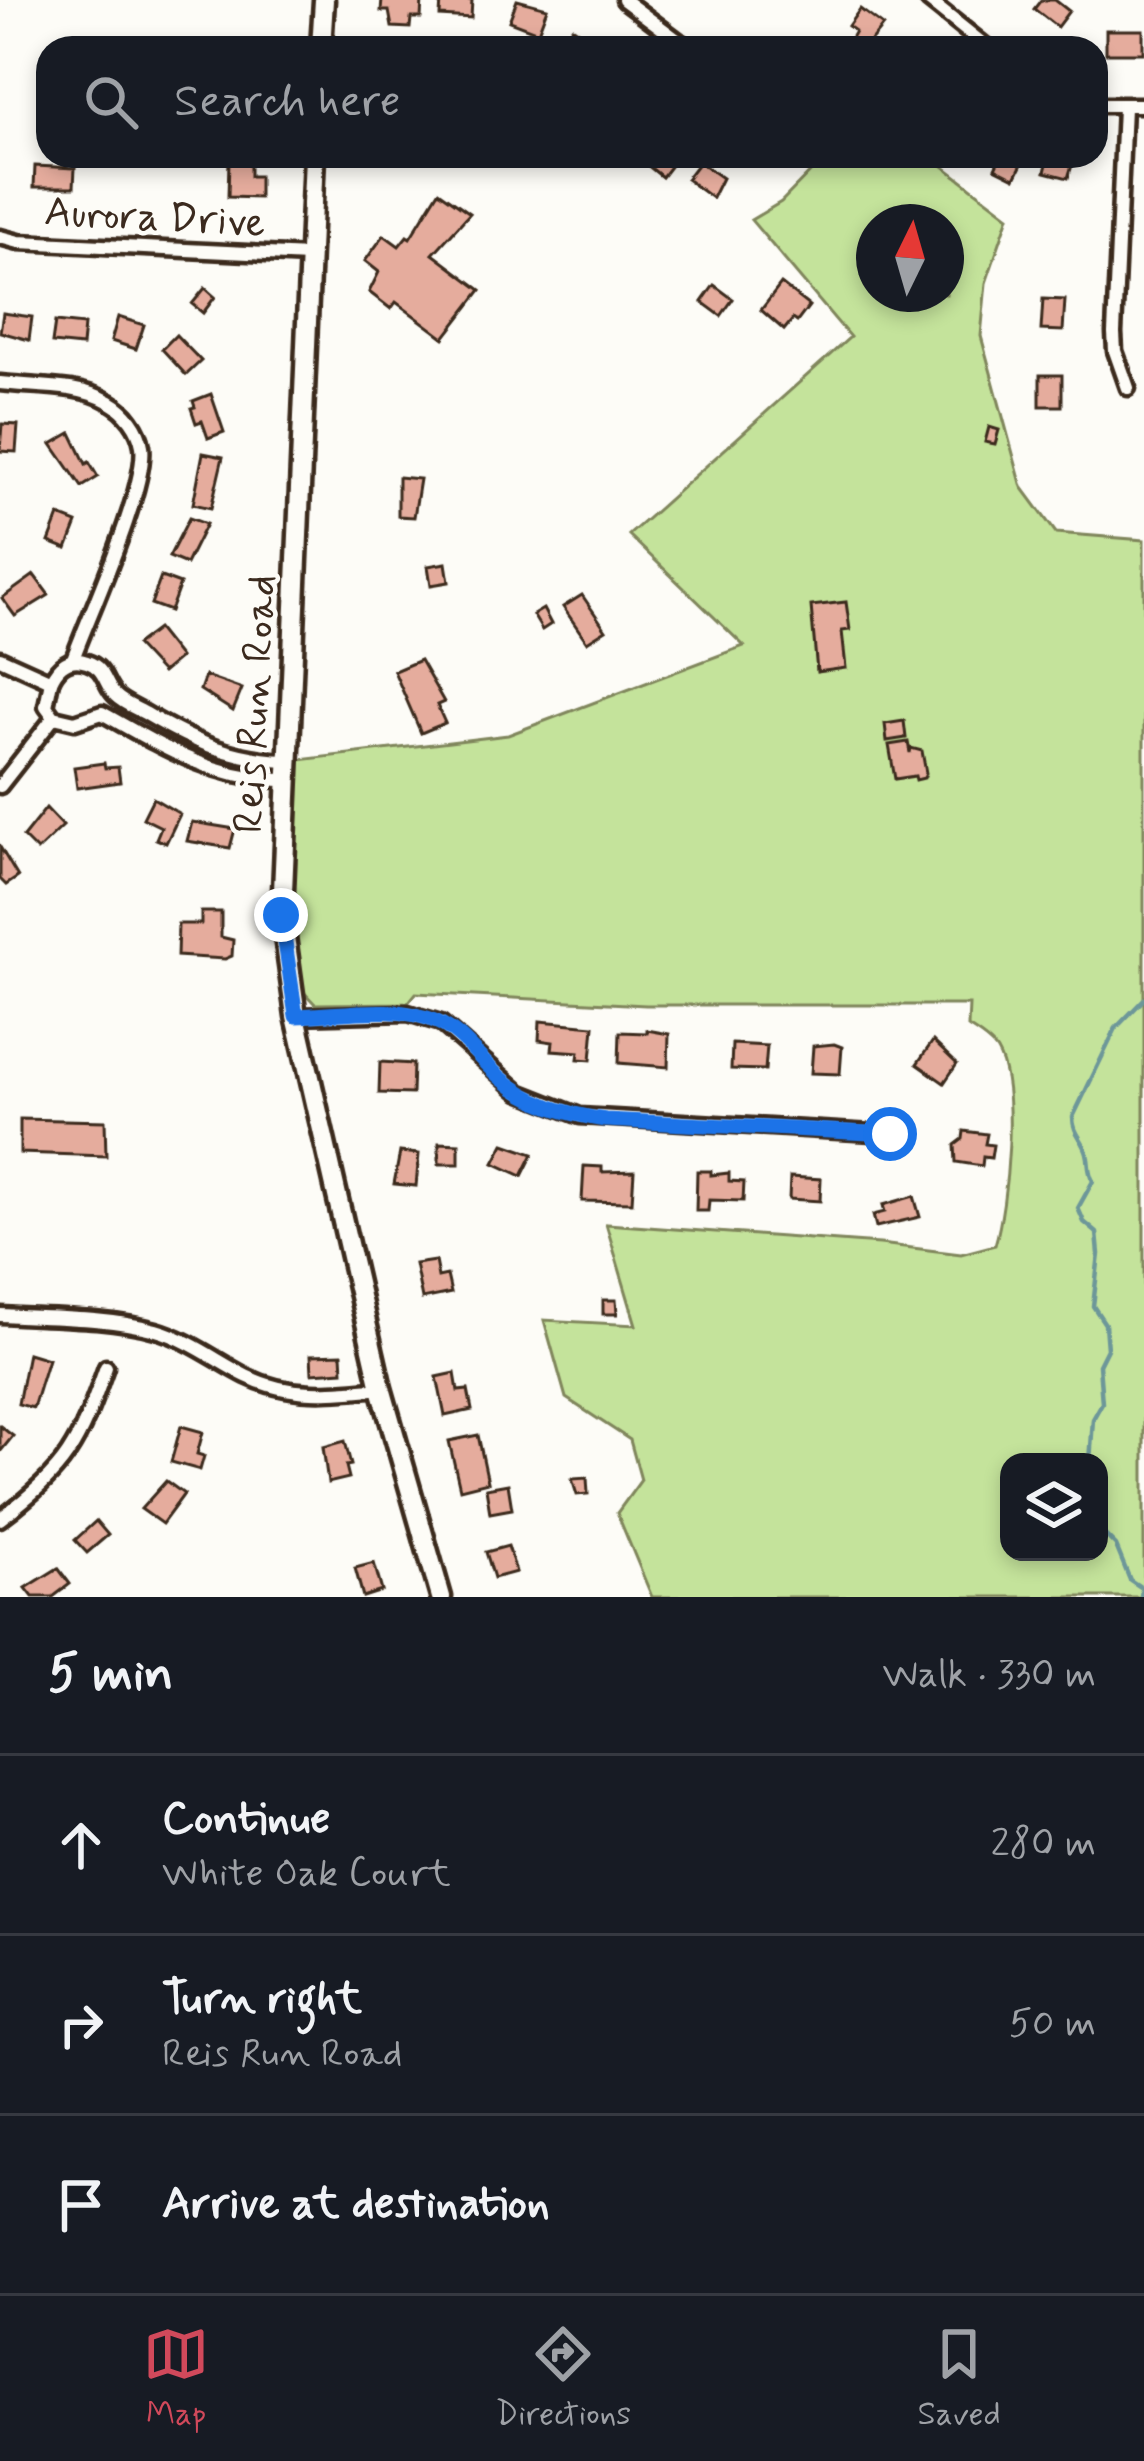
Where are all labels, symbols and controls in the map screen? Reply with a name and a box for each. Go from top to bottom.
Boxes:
search box [36,36,1108,168]
icon: search [78,69,144,135]
text: Search here [174,73,401,132]
street label: Aurora Drive [43,185,267,252]
north arrow [856,204,964,312]
street label: Reis Run Road [222,573,291,835]
route end [254,888,308,942]
route start [863,1107,917,1161]
map controls [1000,1453,1108,1561]
button: layers [1000,1453,1108,1561]
text: 5 min [48,1642,173,1708]
text: Walk · 330 m [883,1650,1096,1701]
text: Continue [162,1790,330,1849]
icon: ahead [48,1812,114,1878]
text: 280 m [991,1819,1096,1870]
text: White Oak Court [162,1849,451,1900]
text: Turn right [162,1970,362,2029]
icon: right [48,1992,114,2058]
text: 50 m [1009,1999,1096,2050]
text: Reis Run Road [162,2029,402,2080]
icon: arrive [48,2172,114,2238]
text: Arrive at destination [162,2175,550,2234]
tab: Map [143,2321,209,2437]
tab: Directions [495,2321,631,2437]
tab: Saved [917,2321,1001,2437]

